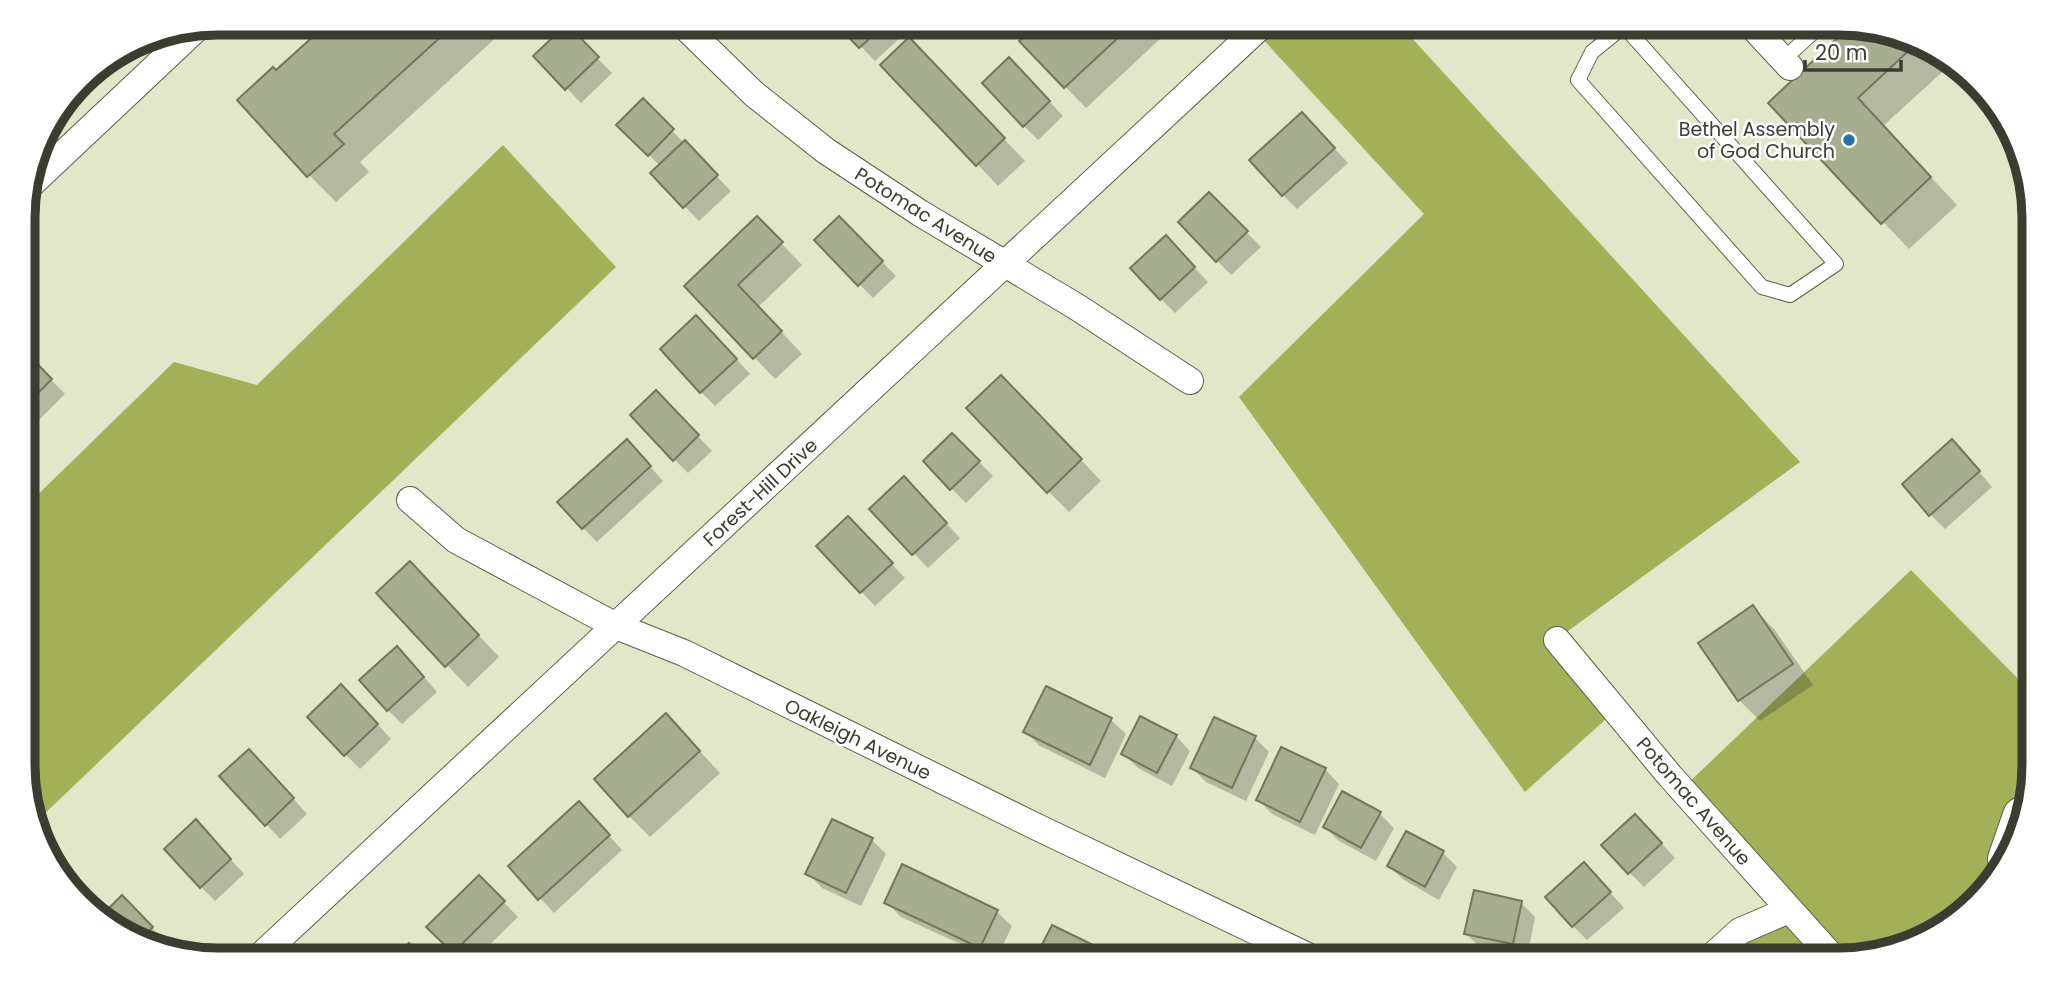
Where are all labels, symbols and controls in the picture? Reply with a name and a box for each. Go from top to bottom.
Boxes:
scale bar [1805,28,1901,72]
text: 20 m [1815,38,1868,67]
place label: Bethel Assembly of God Church [1679,116,1835,165]
marker: Bethel Assembly of God Church [1841,132,1857,148]
street label: Potomac Avenue [850,161,1002,270]
street label: Forest-Hill Drive [697,432,824,553]
street label: Oakleigh Avenue [780,692,936,787]
street label: Potomac Avenue [1630,731,1757,872]

